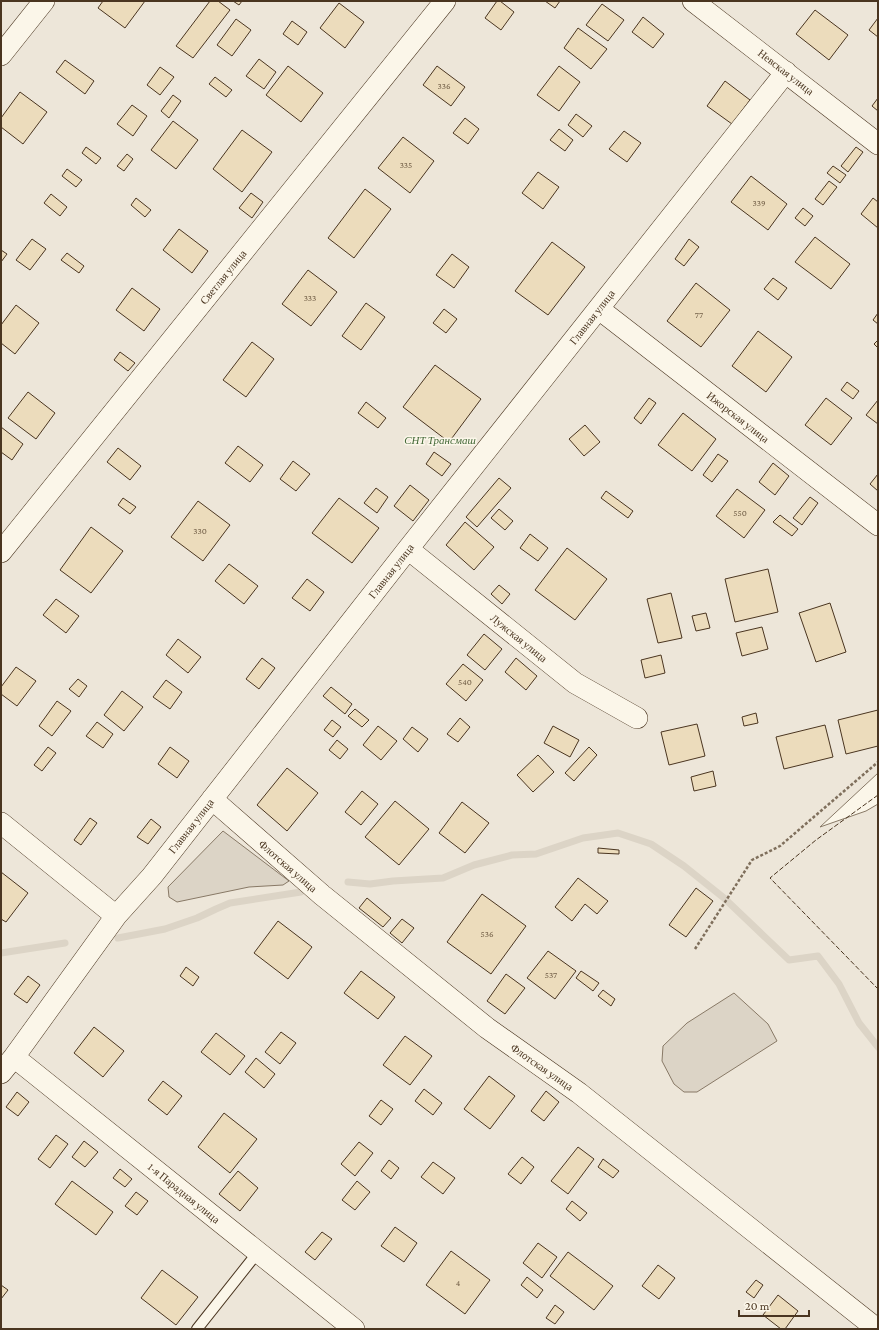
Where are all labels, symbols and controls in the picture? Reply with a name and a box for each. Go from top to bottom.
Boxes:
street label: Невская улица [756,47,816,97]
house number: 336 [437,81,451,91]
house number: 335 [400,160,412,170]
house number: 339 [752,198,766,208]
street label: Светлая улица [197,247,249,307]
street label: Главная улица [567,287,617,347]
house number: 333 [304,293,316,303]
house number: 77 [695,310,703,320]
street label: Ижорская улица [705,389,772,445]
park label: СНТ Трансмаш [404,434,476,446]
house number: 550 [733,508,747,518]
house number: 330 [193,526,207,536]
street label: Главная улица [366,541,416,601]
street label: Лужская улица [488,612,550,665]
house number: 540 [458,677,472,687]
street label: Главная улица [166,796,216,856]
street label: Флотская улица [256,837,320,895]
house number: 536 [481,929,494,939]
house number: 537 [545,970,557,980]
street label: Флотская улица [509,1041,575,1093]
street label: 1-я Парадная улица [146,1160,222,1226]
house number: 4 [456,1278,461,1288]
scale bar [739,1292,809,1318]
text: 20 m [745,1299,770,1313]

